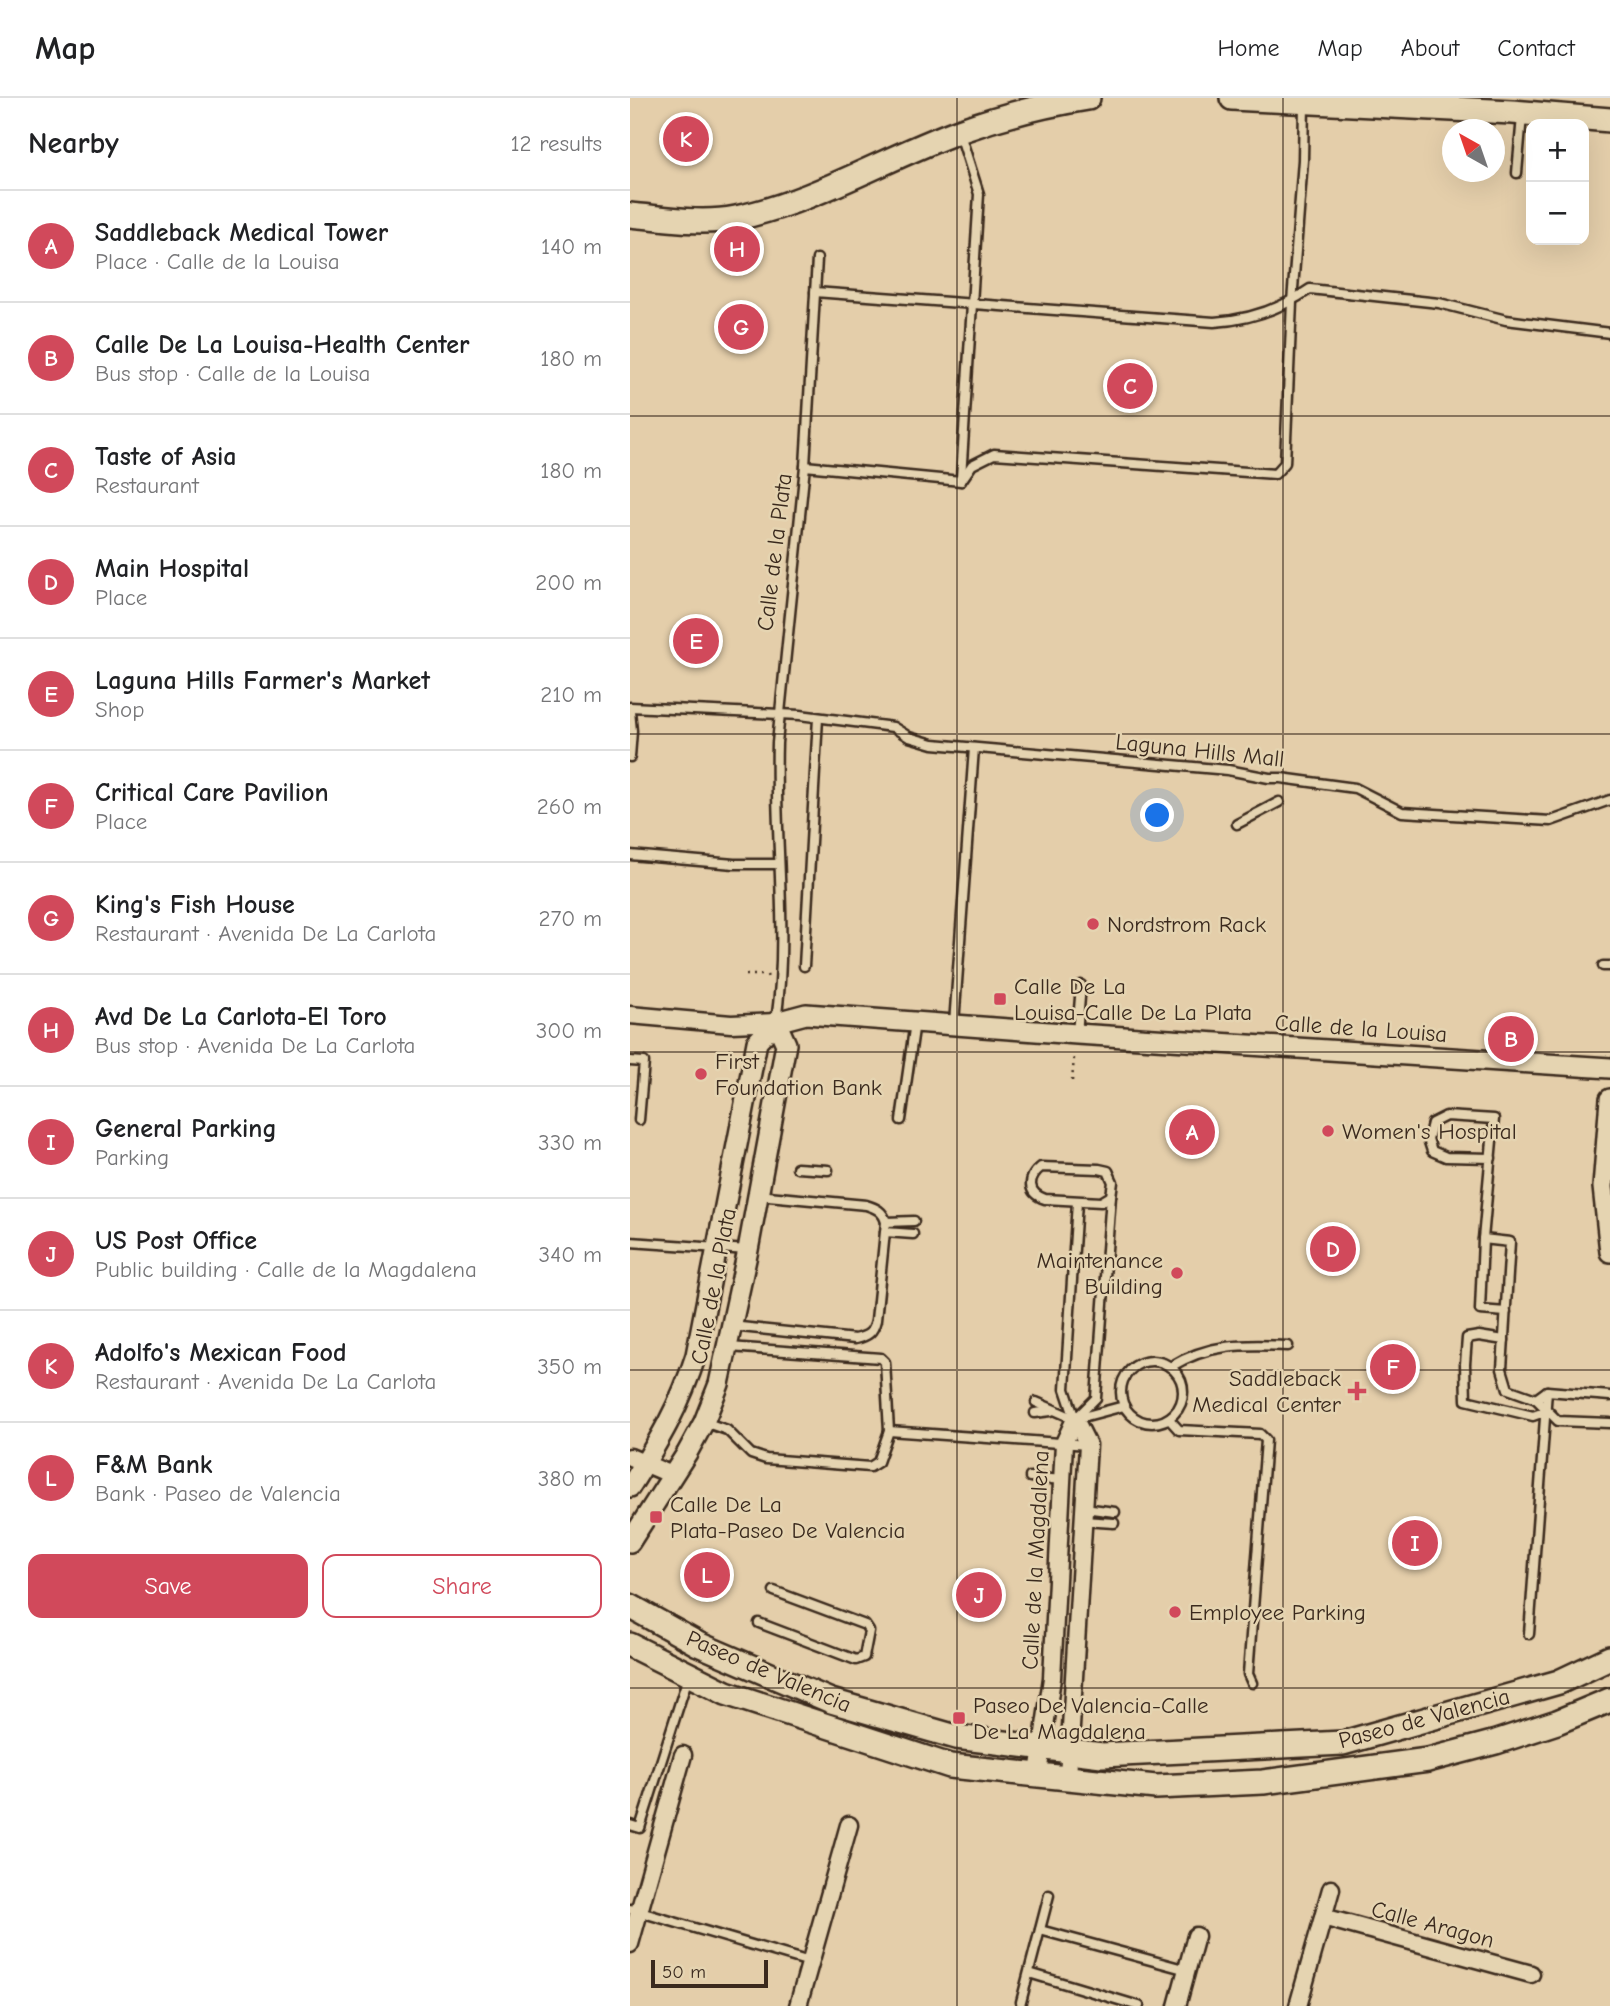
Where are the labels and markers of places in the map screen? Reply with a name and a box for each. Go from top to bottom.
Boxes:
pin: K [663,113,709,165]
pin: H [714,223,760,275]
pin: G [718,301,764,353]
pin: C [1107,360,1153,412]
pin: E [673,615,719,667]
place label: Nordstrom Rack [1107,911,1266,938]
marker: Nordstrom Rack [1085,916,1101,932]
place label: Calle De La Louisa-Calle De La Plata [1014,973,1252,1026]
marker: Calle De La Louisa-Calle De La Plata [992,991,1008,1007]
pin: B [1488,1013,1534,1065]
place label: First Foundation Bank [715,1048,882,1101]
marker: First Foundation Bank [693,1066,709,1082]
pin: A [1169,1106,1215,1158]
place label: Women's Hospital [1342,1118,1517,1145]
marker: Women's Hospital [1320,1123,1336,1139]
pin: D [1310,1223,1356,1275]
place label: Maintenance Building [1037,1247,1163,1300]
marker: Maintenance Building [1169,1265,1185,1281]
pin: F [1370,1341,1416,1393]
place label: Saddleback Medical Center [1192,1365,1342,1418]
marker: Saddleback Medical Center [1347,1381,1367,1401]
place label: Calle De La Plata-Paseo De Valencia [670,1491,905,1544]
marker: Calle De La Plata-Paseo De Valencia [648,1509,664,1525]
pin: I [1392,1517,1438,1569]
pin: L [684,1549,730,1601]
pin: J [956,1569,1002,1621]
place label: Employee Parking [1189,1599,1366,1626]
marker: Employee Parking [1167,1604,1183,1620]
place label: Paseo De Valencia-Calle De La Magdalena [973,1692,1209,1745]
marker: Paseo De Valencia-Calle De La Magdalena [951,1710,967,1726]

